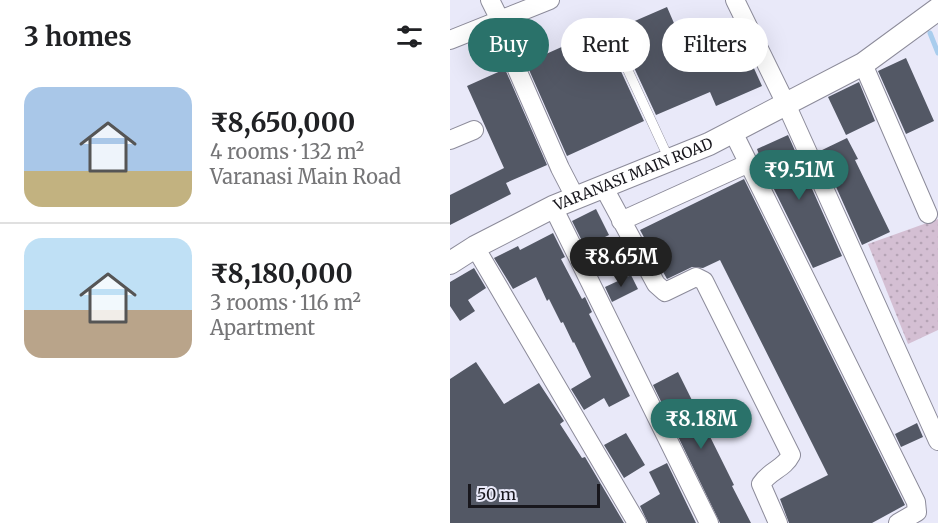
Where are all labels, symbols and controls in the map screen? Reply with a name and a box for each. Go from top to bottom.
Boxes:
chip: Buy [468,18,549,72]
chip: Rent [561,18,650,72]
chip: Filters [662,18,768,72]
text: 3 homes [24,20,132,53]
icon: filters [393,20,426,53]
text: ₹8,650,000 [210,106,355,139]
icon: home [72,111,144,183]
street label: VARANASI MAIN ROAD [550,133,715,215]
text: 4 rooms · 132 m² [210,139,364,164]
pin: ₹9.51M [750,150,848,201]
text: ₹9.51M [764,157,834,182]
text: Varanasi Main Road [210,164,401,189]
pin: ₹8.65M [572,237,670,288]
text: ₹8.65M [584,244,658,269]
text: ₹8,180,000 [210,257,353,290]
icon: home [72,262,144,334]
text: 3 rooms · 116 m² [210,290,361,315]
text: Apartment [210,315,315,340]
pin: ₹8.18M [652,399,750,450]
text: ₹8.18M [665,406,737,431]
scale bar [468,481,600,508]
text: 50 m [477,484,516,504]

